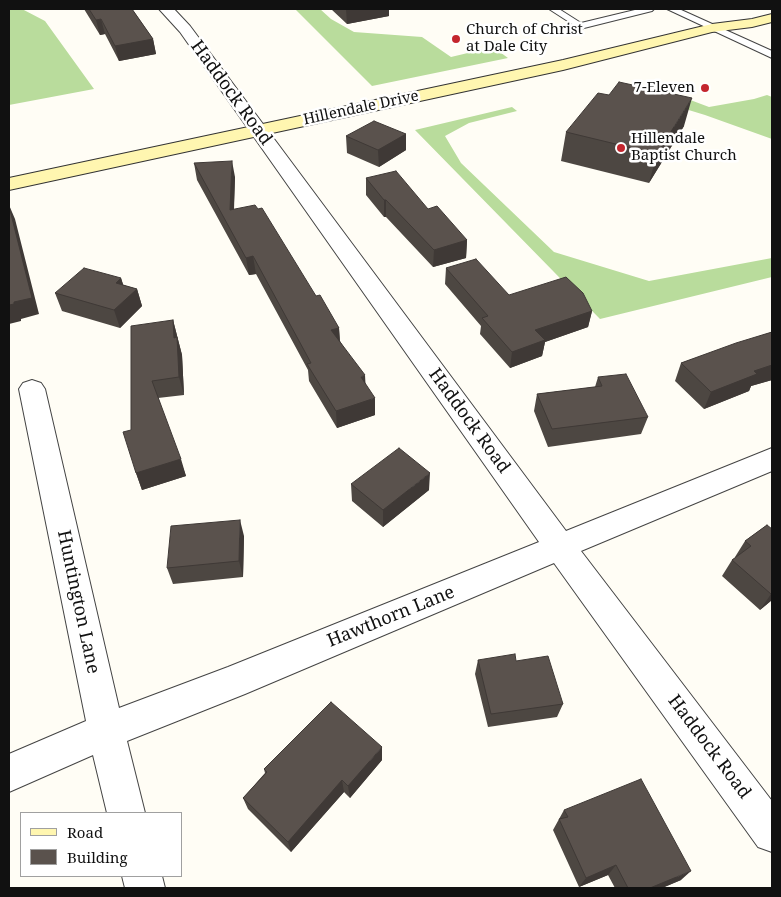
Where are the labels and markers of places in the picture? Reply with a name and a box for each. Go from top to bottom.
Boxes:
place label: Church of Christ at Dale City [466,21,583,56]
marker: Church of Christ at Dale City [450,33,462,45]
place label: 7-Eleven [634,79,695,97]
marker: 7-Eleven [699,82,711,94]
place label: Hillendale Baptist Church [631,130,737,165]
marker: Hillendale Baptist Church [615,142,627,154]

